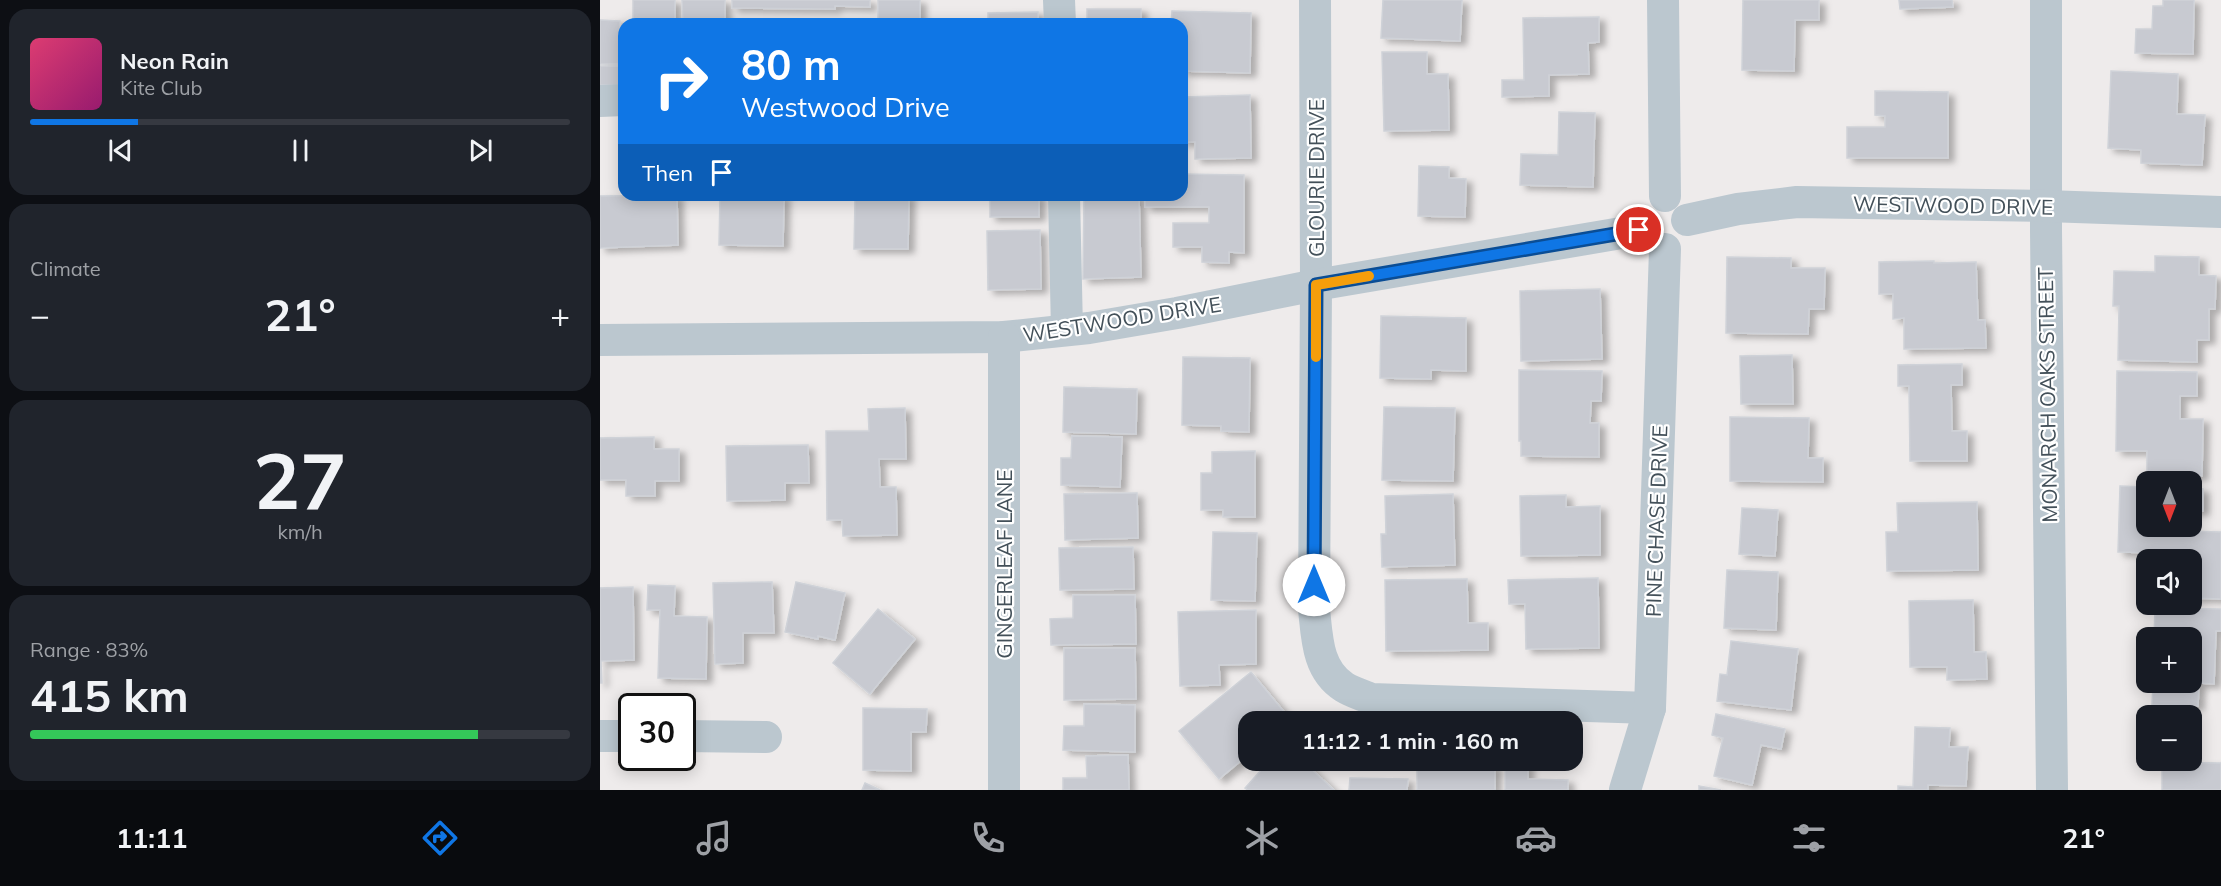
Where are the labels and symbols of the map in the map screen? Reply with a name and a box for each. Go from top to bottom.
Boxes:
street label: GLOURIE DRIVE [1303,99,1329,257]
street label: WESTWOOD DRIVE [1853,190,2053,220]
pin [1613,204,1664,255]
street label: MONARCH OAKS STREET [2032,267,2062,523]
street label: WESTWOOD DRIVE [1021,290,1223,348]
street label: PINE CHASE DRIVE [1640,425,1672,617]
street label: GINGERLEAF LANE [991,469,1017,659]
north arrow [2136,471,2202,537]
position arrow [1282,553,1346,617]
speed limit sign: 30 [618,693,696,771]

